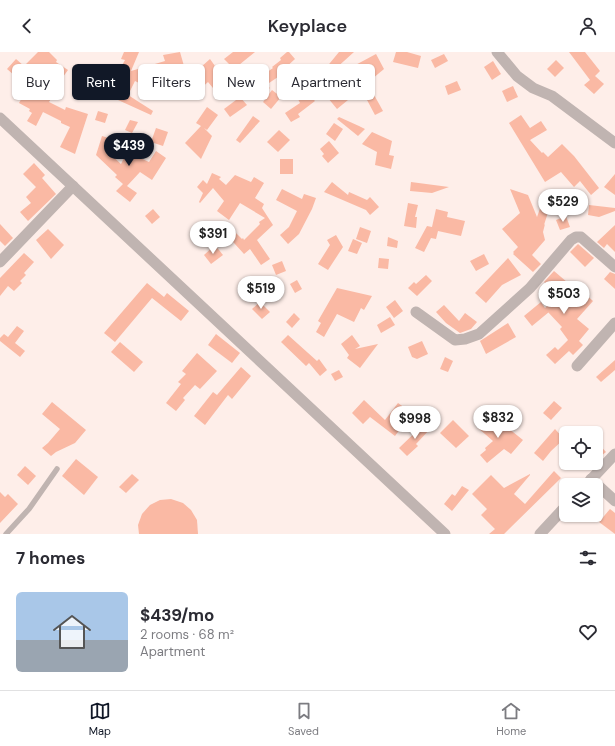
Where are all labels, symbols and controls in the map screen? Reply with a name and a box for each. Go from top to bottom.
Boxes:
text: Keyplace [268,14,347,38]
icon: back [16,15,38,37]
icon: person [577,15,599,37]
chip: Buy [12,64,64,100]
chip: Rent [72,64,130,100]
chip: Filters [138,64,205,100]
chip: New [213,64,269,100]
chip: Apartment [277,64,375,100]
pin: $439 [105,133,153,167]
text: $439 [113,137,145,154]
pin: $529 [539,189,587,223]
text: $529 [547,193,579,210]
pin: $391 [189,221,237,255]
text: $391 [199,225,227,242]
pin: $519 [237,276,285,310]
text: $519 [247,280,275,297]
pin: $503 [540,281,588,315]
text: $503 [548,285,580,302]
pin: $832 [474,405,522,439]
pin: $998 [391,406,439,440]
text: $832 [482,409,514,426]
text: $998 [399,410,431,427]
map controls [559,426,603,522]
button: locate [559,426,603,470]
button: layers [559,478,603,522]
text: 7 homes [16,547,85,569]
icon: filters [577,547,599,569]
text: $439/mo [140,604,214,626]
icon: home [48,608,96,656]
icon: heart [577,621,599,643]
text: 2 rooms · 68 m² [140,626,234,643]
text: Apartment [140,643,205,660]
tab: Map [89,700,111,738]
tab: Saved [288,700,319,738]
tab: Home [496,700,526,738]

